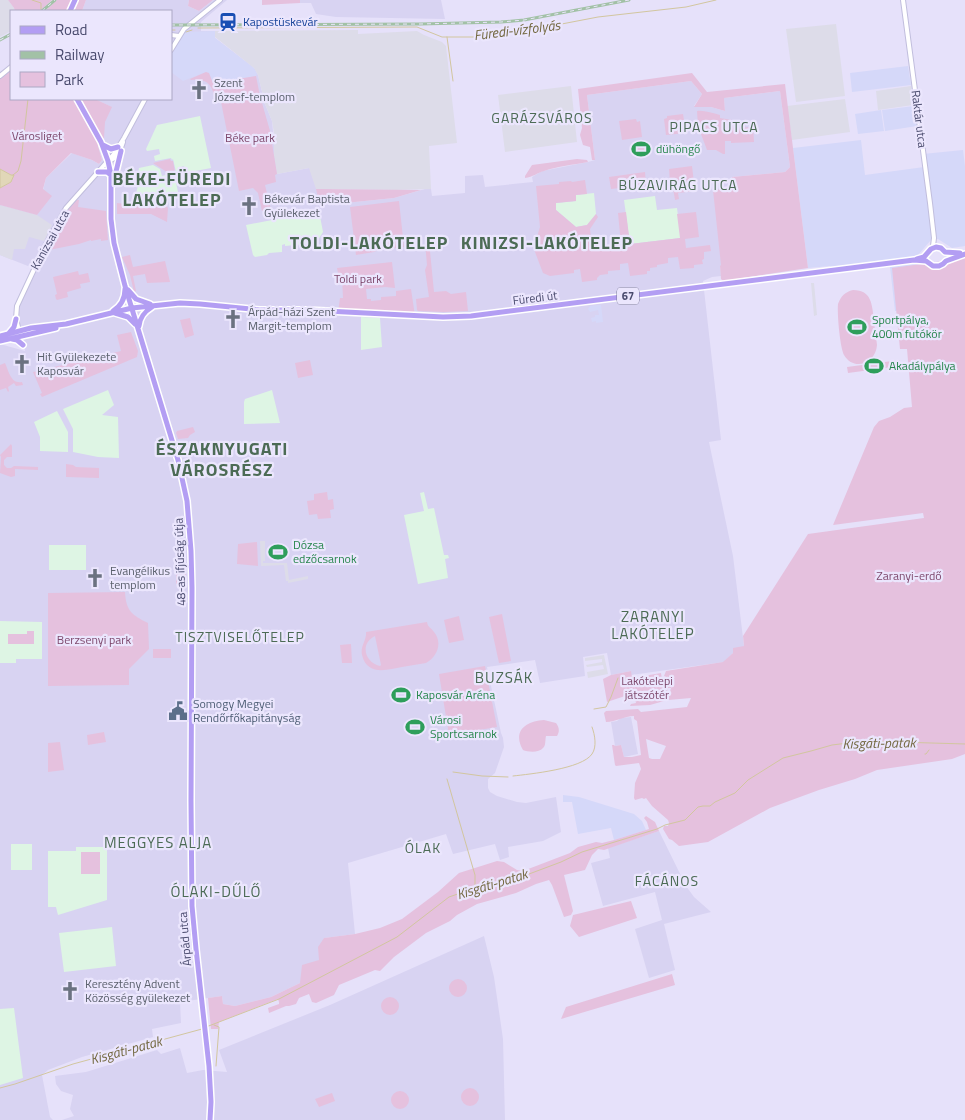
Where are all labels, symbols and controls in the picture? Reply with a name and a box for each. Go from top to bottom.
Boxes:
legend [10,10,172,100]
station icon: Kapostüskevár [217,11,239,33]
place label: Kapostüskevár [243,12,318,31]
water label: Füredi-vízfolyás [472,14,562,45]
text: Road [55,18,87,41]
text: Railway [55,43,105,66]
text: Park [55,68,84,91]
place label: Szent József-templom [214,73,295,106]
church icon: Szent József-templom [188,79,210,101]
street label: Raktár utca [907,89,932,149]
district label: GARÁZSVÁROS [491,107,593,128]
district label: PIPACS UTCA [669,116,759,137]
park label: Városliget [12,126,63,145]
park label: Béke park [225,128,275,147]
sports icon: dühöngő [630,138,652,160]
place label: dühöngő [656,139,700,158]
district label: BÉKE-FÜREDI LAKÓTELEP [113,165,231,213]
district label: BÚZAVIRÁG UTCA [618,174,738,195]
place label: Békevár Baptista Gyülekezet [264,189,350,222]
church icon: Békevár Baptista Gyülekezet [238,195,260,217]
street label: Kanizsai utca [25,206,74,273]
district label: TOLDI-LAKÓTELEP [290,229,448,256]
district label: KINIZSI-LAKÓTELEP [461,229,633,256]
park label: Toldi park [334,269,382,288]
street label: Füredi út [512,285,559,310]
road number: 67 [617,288,639,304]
place label: Árpád-házi Szent Margit-templom [248,302,336,335]
church icon: Árpád-házi Szent Margit-templom [222,308,244,330]
place label: Sportpálya, 400m futókör [872,310,942,343]
sports icon: Sportpálya, 400m futókör [846,316,868,338]
place label: Hit Gyülekezete Kaposvár [37,347,116,380]
church icon: Hit Gyülekezete Kaposvár [11,353,33,375]
sports icon: Akadálypálya [863,355,885,377]
place label: Akadálypálya [889,356,956,375]
district label: ÉSZAKNYUGATI VÁROSRÉSZ [156,435,288,483]
street label: 48-as ifjúság útja [168,518,191,606]
place label: Dózsa edzőcsarnok [293,535,357,568]
sports icon: Dózsa edzőcsarnok [267,541,289,563]
place label: Evangélikus templom [110,561,170,594]
park label: Zaranyi-erdő [876,566,942,585]
church icon: Evangélikus templom [84,567,106,589]
district label: ZARANYI LAKÓTELEP [611,605,695,645]
district label: TISZTVISELŐTELEP [175,626,305,647]
park label: Berzsenyi park [57,630,131,649]
district label: BUZSÁK [475,666,533,689]
park label: Lakótelepi játszótér [621,671,673,704]
sports icon: Kaposvár Aréna [390,684,412,706]
place label: Kaposvár Aréna [416,685,495,704]
place label: Somogy Megyei Rendőrfőkapitányság [193,694,301,727]
public building icon: Somogy Megyei Rendőrfőkapitányság [167,700,189,722]
place label: Városi Sportcsarnok [430,710,497,743]
sports icon: Városi Sportcsarnok [404,716,426,738]
water label: Kisgáti-patak [842,731,918,754]
district label: MEGGYES ALJA [104,831,212,854]
district label: ÓLAK [405,837,441,858]
water label: Kisgáti-patak [454,862,532,904]
district label: FÁCÁNOS [635,870,699,891]
district label: ÓLAKI-DŰLŐ [171,880,261,903]
street label: Árpád utca [173,911,196,967]
place label: Keresztény Advent Közösség gyülekezet [85,974,191,1007]
church icon: Keresztény Advent Közösség gyülekezet [59,980,81,1002]
water label: Kisgáti-patak [88,1029,166,1069]

